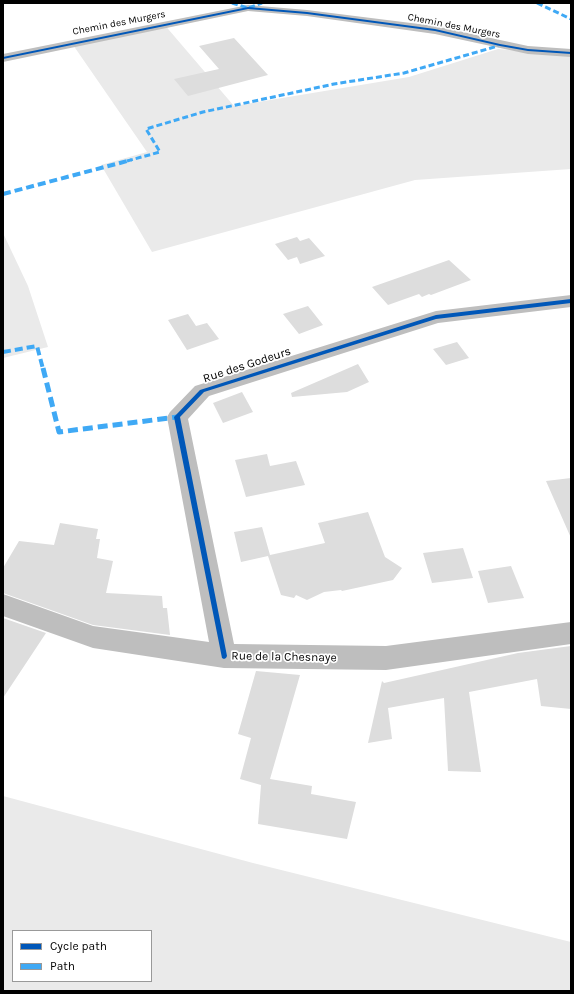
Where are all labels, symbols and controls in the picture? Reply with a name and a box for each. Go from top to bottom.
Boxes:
street label: Chemin des Murgers [72,8,166,38]
street label: Chemin des Murgers [407,11,501,41]
street label: Rue des Godeurs [201,344,293,386]
street label: Rue de la Chesnaye [231,649,337,665]
legend [12,930,152,982]
text: Cycle path [50,939,107,953]
text: Path [50,959,75,973]

